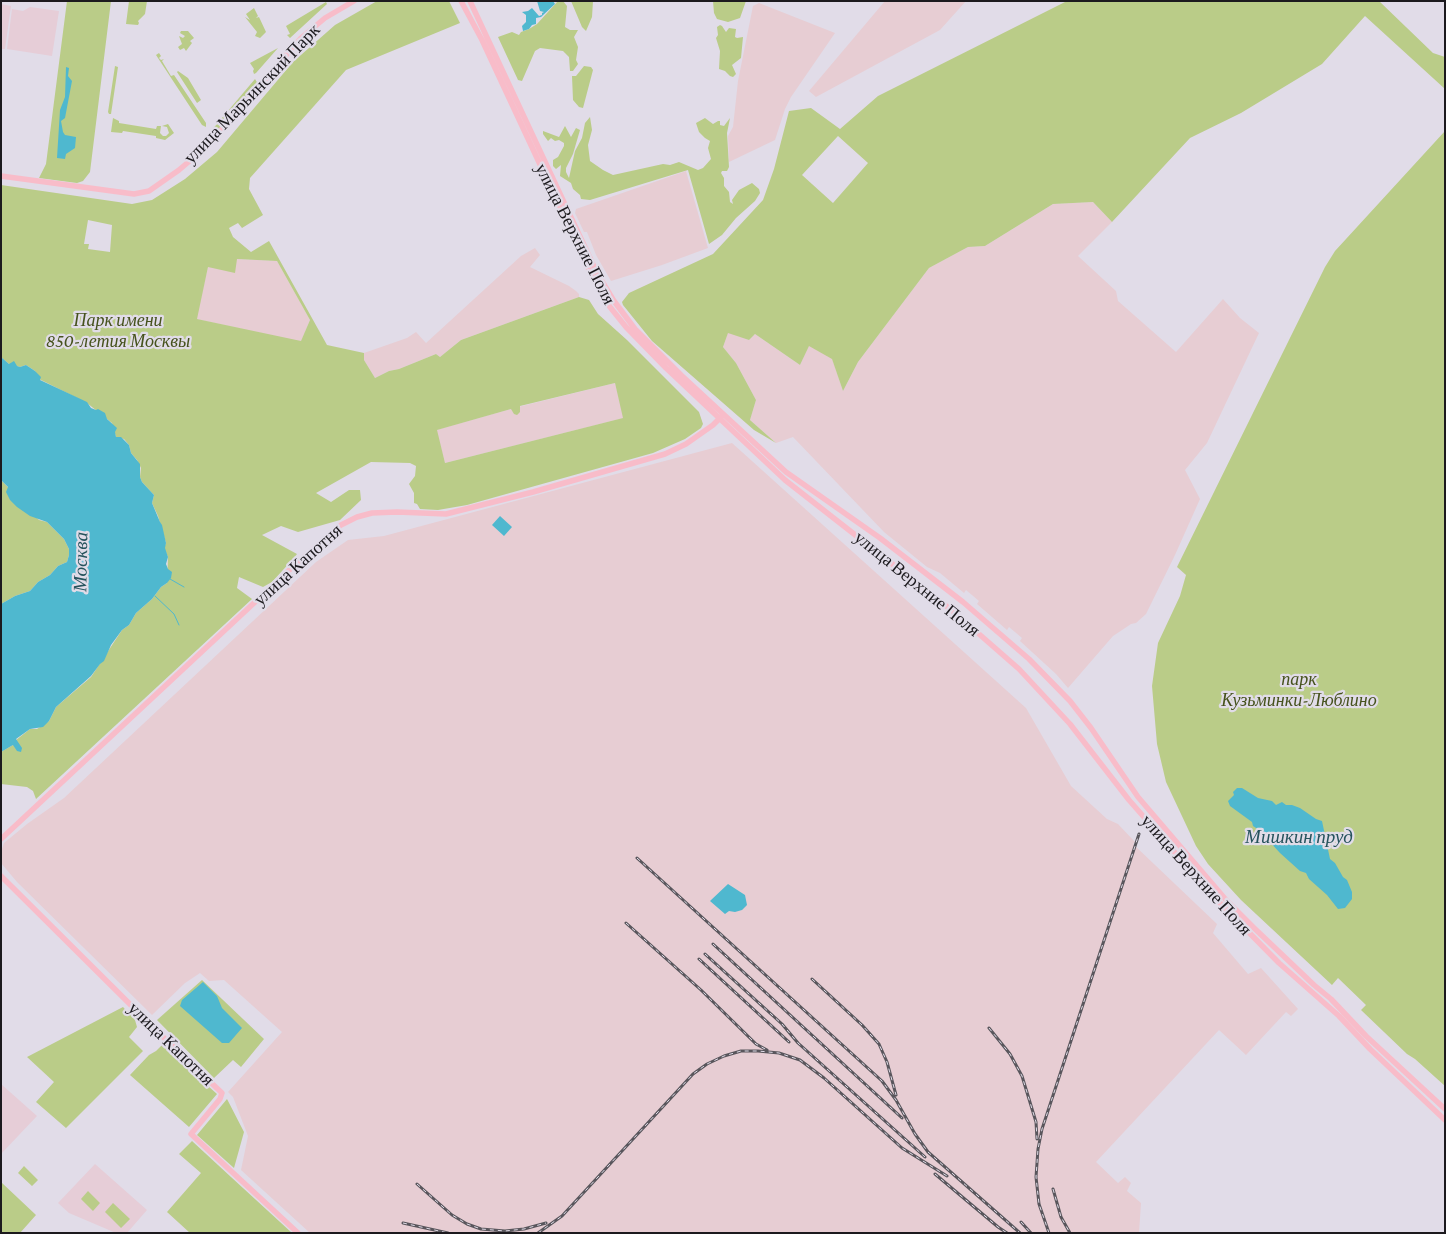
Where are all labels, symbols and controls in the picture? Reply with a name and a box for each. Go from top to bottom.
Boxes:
street label: улица Марьинский Парк [179,19,325,169]
street label: улица Верхние Поля [530,160,620,308]
park label: Парк имени 850-летия Москвы [46,309,190,352]
street label: улица Капотня [249,520,347,610]
street label: улица Верхние Поля [850,527,984,641]
water label: Москва [69,532,93,592]
park label: парк Кузьминки-Люблино [1221,668,1377,711]
street label: улица Верхние Поля [1136,810,1256,940]
water label: Мишкин пруд [1245,826,1353,848]
street label: улица Капотня [123,997,219,1091]

